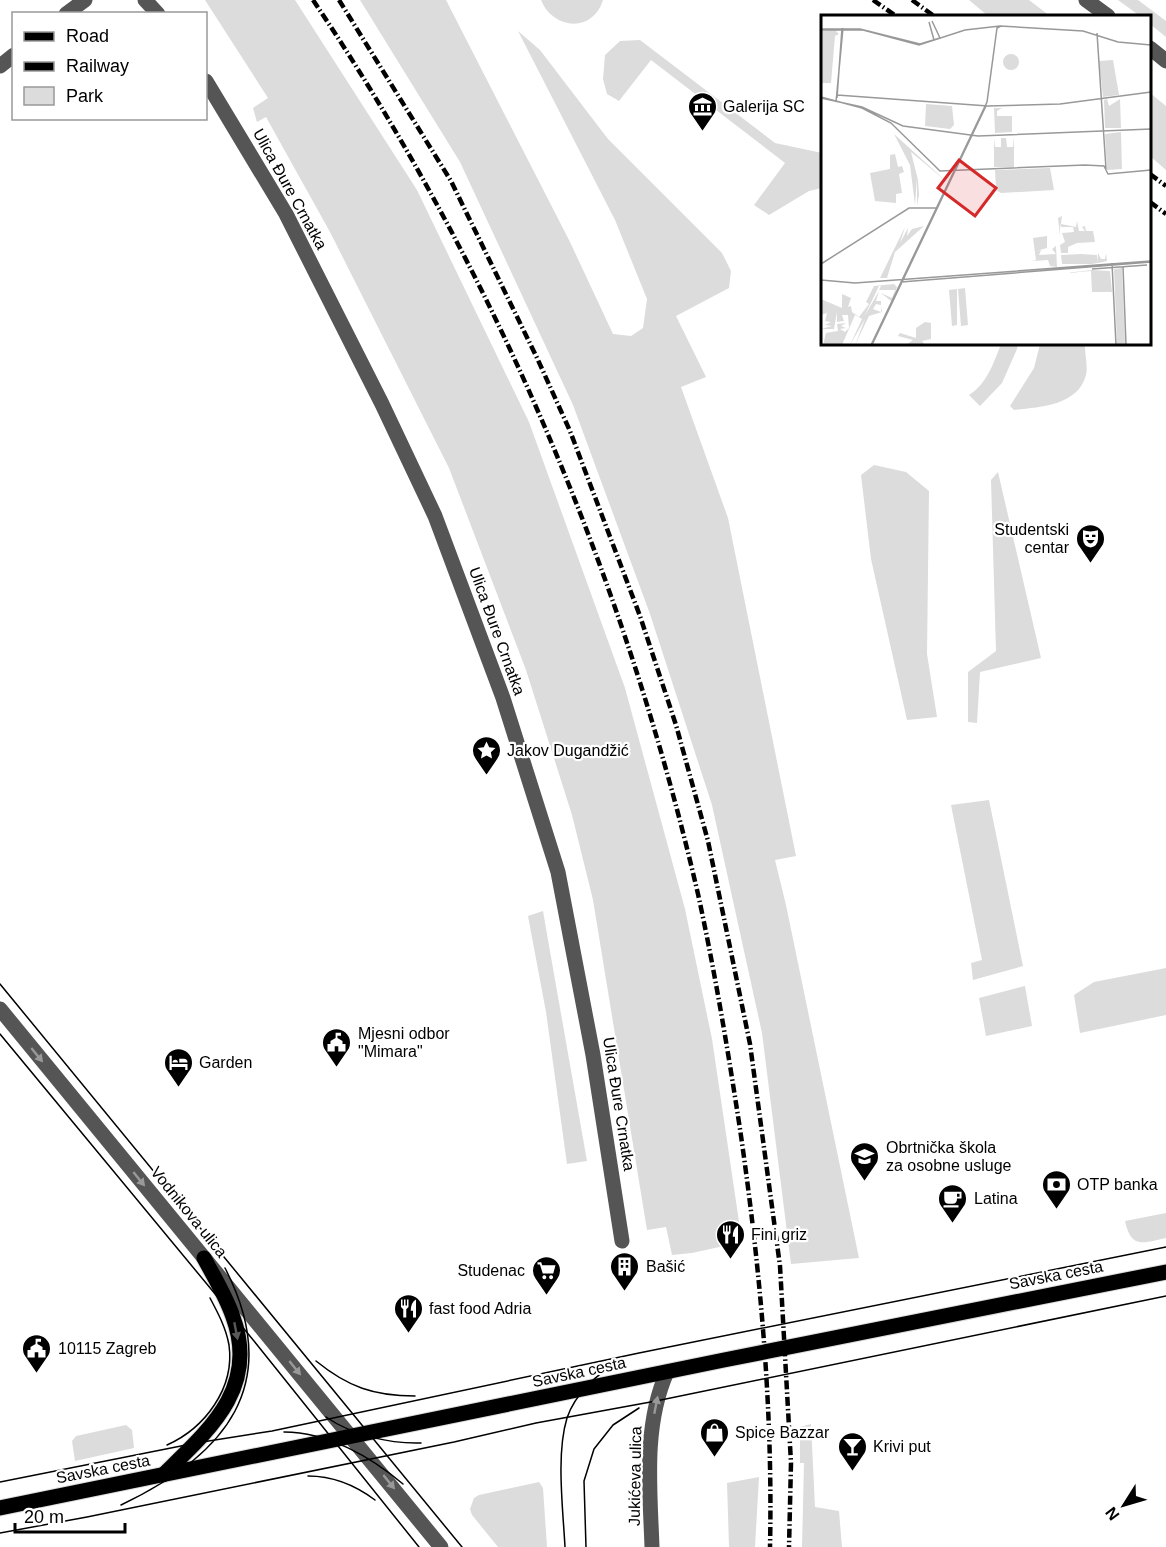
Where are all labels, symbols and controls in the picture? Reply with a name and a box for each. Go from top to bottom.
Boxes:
legend [12,12,207,120]
inset map [821,15,1151,345]
text: Road [66,26,109,46]
text: Railway [66,56,129,76]
text: Park [66,86,104,106]
museum icon: Galerija SC [686,90,718,132]
place label: Galerija SC [723,98,805,115]
street label: Ulica Đure Crnatka [250,126,330,252]
place label: Studentski centar [994,521,1070,556]
theatre icon: Studentski centar [1074,522,1106,564]
street label: Ulica Đure Crnatka [466,565,528,698]
place icon: Jakov Dugandžić [470,734,502,776]
place label: Jakov Dugandžić [507,742,629,759]
place label: Mjesni odbor "Mimara" [358,1025,450,1060]
public building icon: Mjesni odbor "Mimara" [321,1026,353,1068]
street label: Ulica Đure Crnatka [600,1036,638,1172]
hotel icon: Garden [162,1046,194,1088]
one-way arrow [30,1047,43,1062]
place label: Garden [199,1054,252,1071]
place label: Obrtnička škola za osobne usluge [886,1139,1012,1174]
school or university icon: Obrtnička škola za osobne usluge [849,1140,881,1182]
street label: Vodnikova ulica [147,1163,231,1261]
bank icon: OTP banka [1040,1168,1072,1210]
one-way arrow [133,1171,146,1187]
place label: OTP banka [1077,1176,1158,1193]
cafe icon: Latina [937,1182,969,1224]
place label: Latina [974,1190,1018,1207]
restaurant icon: Fini griz [714,1218,746,1260]
place label: Fini griz [751,1226,807,1243]
building icon: Bašić [609,1250,641,1292]
supermarket icon: Studenac [530,1254,562,1296]
place label: Bašić [646,1258,685,1275]
street label: Savska cesta [1008,1258,1104,1292]
place label: Studenac [457,1262,525,1279]
restaurant icon: fast food Adria [392,1292,424,1334]
place label: fast food Adria [429,1300,531,1317]
one-way arrow [232,1321,241,1340]
public building icon: 10115 Zagreb [21,1332,53,1374]
place label: 10115 Zagreb [58,1340,157,1357]
street label: Savska cesta [531,1354,627,1390]
one-way arrow [288,1360,301,1375]
one-way arrow [652,1395,661,1414]
shop icon: Spice Bazzar [698,1416,730,1458]
place label: Spice Bazzar [735,1424,830,1441]
street label: Jukićeva ulica [626,1426,644,1526]
bar icon: Krivi put [836,1430,868,1472]
place label: Krivi put [873,1438,931,1455]
street label: Savska cesta [55,1452,151,1486]
one-way arrow [382,1474,395,1490]
north arrow [1094,1475,1154,1535]
scale bar [15,1496,124,1534]
text: N [1102,1504,1123,1523]
text: 20 m [24,1507,64,1527]

